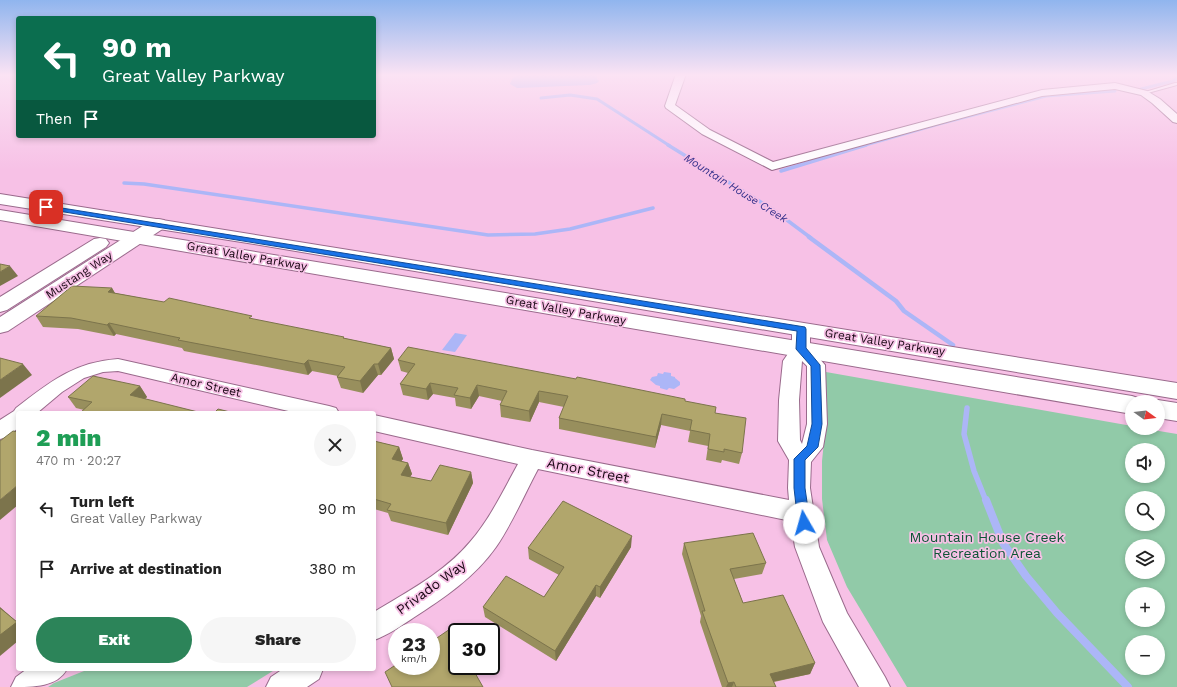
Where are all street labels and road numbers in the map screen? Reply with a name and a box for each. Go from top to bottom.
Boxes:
street label: Great Valley Parkway [186,239,309,274]
street label: Mustang Way [43,248,116,302]
street label: Great Valley Parkway [505,293,628,328]
street label: Great Valley Parkway [824,326,947,359]
street label: Amor Street [170,370,242,400]
street label: Amor Street [546,454,631,486]
street label: Privado Way [393,556,470,618]

